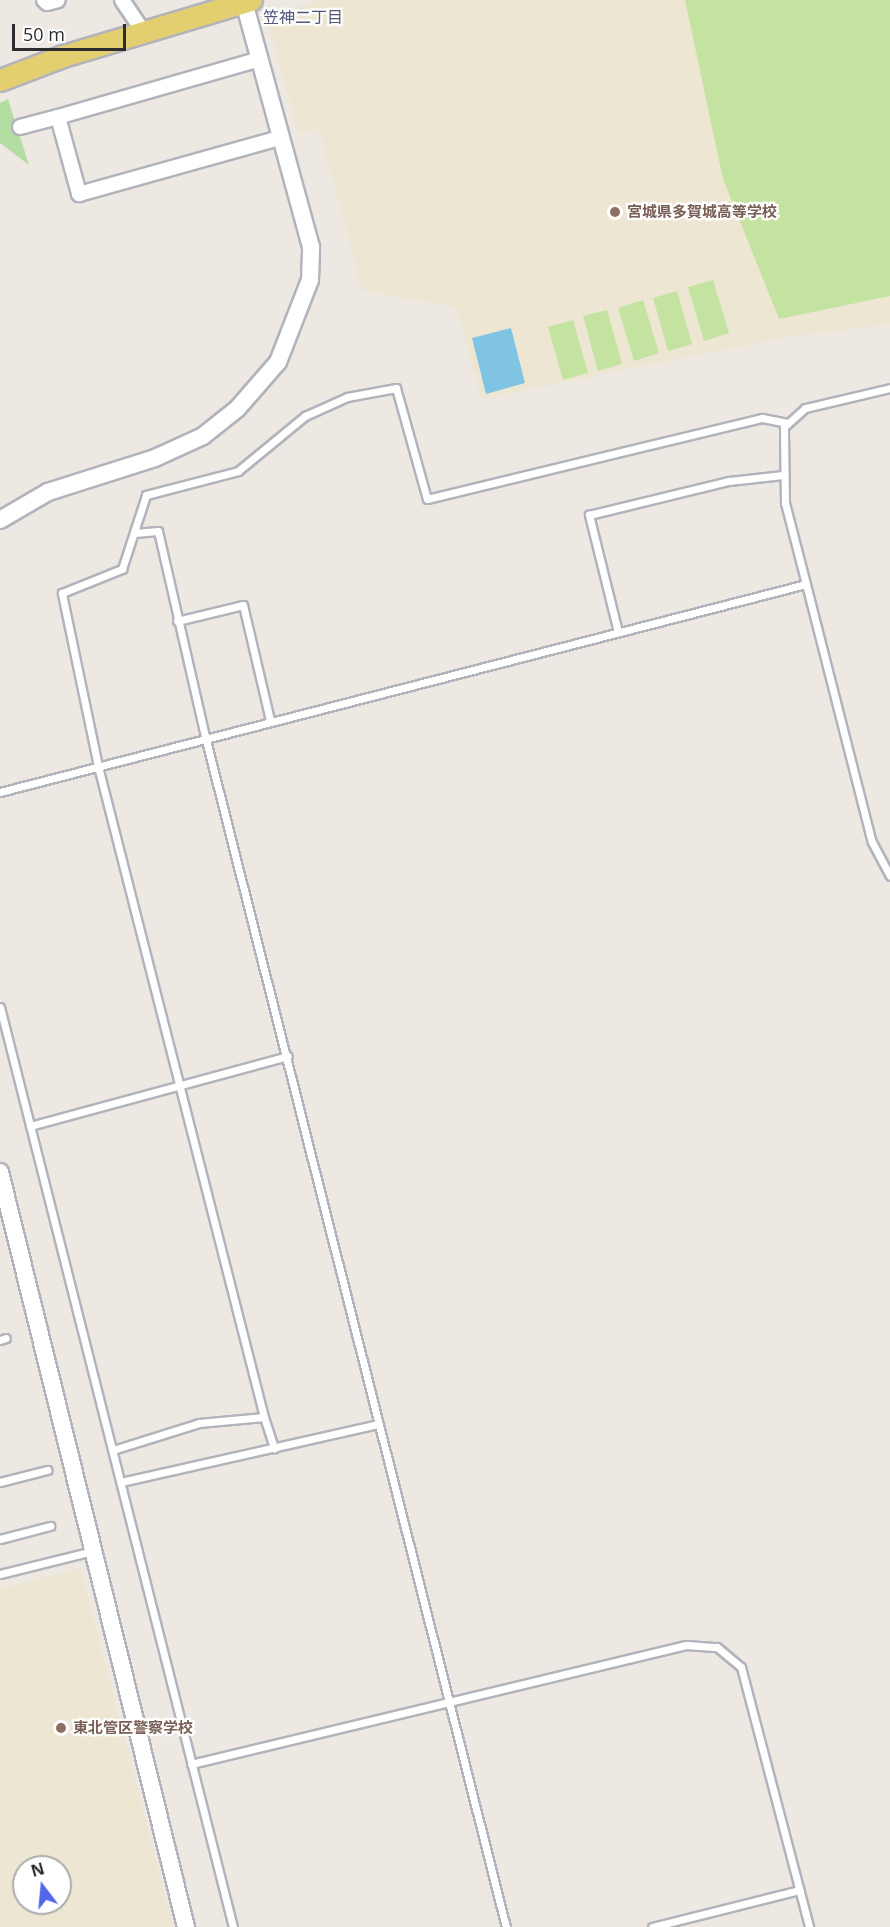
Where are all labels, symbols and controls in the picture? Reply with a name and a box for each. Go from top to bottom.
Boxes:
district label: 笠神二丁目 [263,7,343,27]
scale bar [15,12,129,50]
text: 50 m [23,22,65,46]
place label: 宮城県多賀城高等学校 [627,203,777,221]
marker: 宮城県多賀城高等学校 [608,205,622,219]
place label: 東北管区警察学校 [73,1719,193,1737]
marker: 東北管区警察学校 [54,1721,68,1735]
north arrow [12,1855,72,1915]
text: N [28,1857,47,1882]

